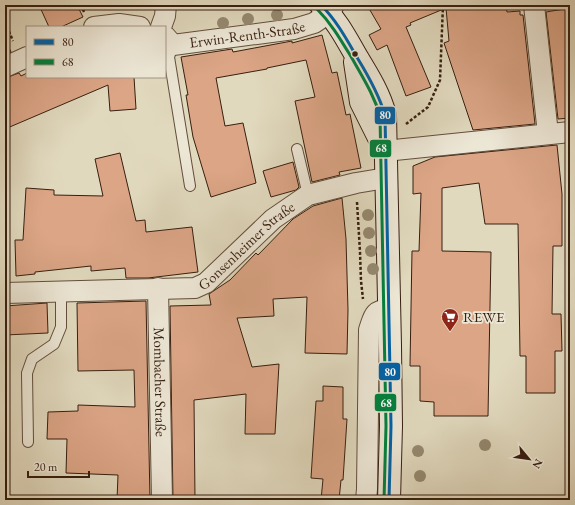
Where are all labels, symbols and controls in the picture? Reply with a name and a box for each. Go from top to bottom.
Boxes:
street label: Erwin-Renth-Straße [188,16,308,52]
legend [26,26,166,78]
text: 80 [62,34,74,50]
unlabelled marker [350,49,360,59]
text: 68 [62,54,74,70]
line badge: 80 [374,106,396,125]
text: 80 [379,108,391,122]
line badge: 68 [369,139,392,158]
text: 68 [375,141,387,155]
street label: Gonsenheimer Straße [195,197,298,294]
supermarket icon: REWE [440,307,460,332]
place label: REWE [463,307,505,326]
street label: Mombacher Straße [150,327,171,437]
line badge: 80 [378,362,401,381]
text: 80 [384,365,396,379]
line badge: 68 [374,393,397,412]
text: 68 [380,396,392,410]
north arrow [509,439,549,479]
scale bar [28,453,89,479]
text: N [529,457,546,471]
text: 20 m [34,459,58,475]

